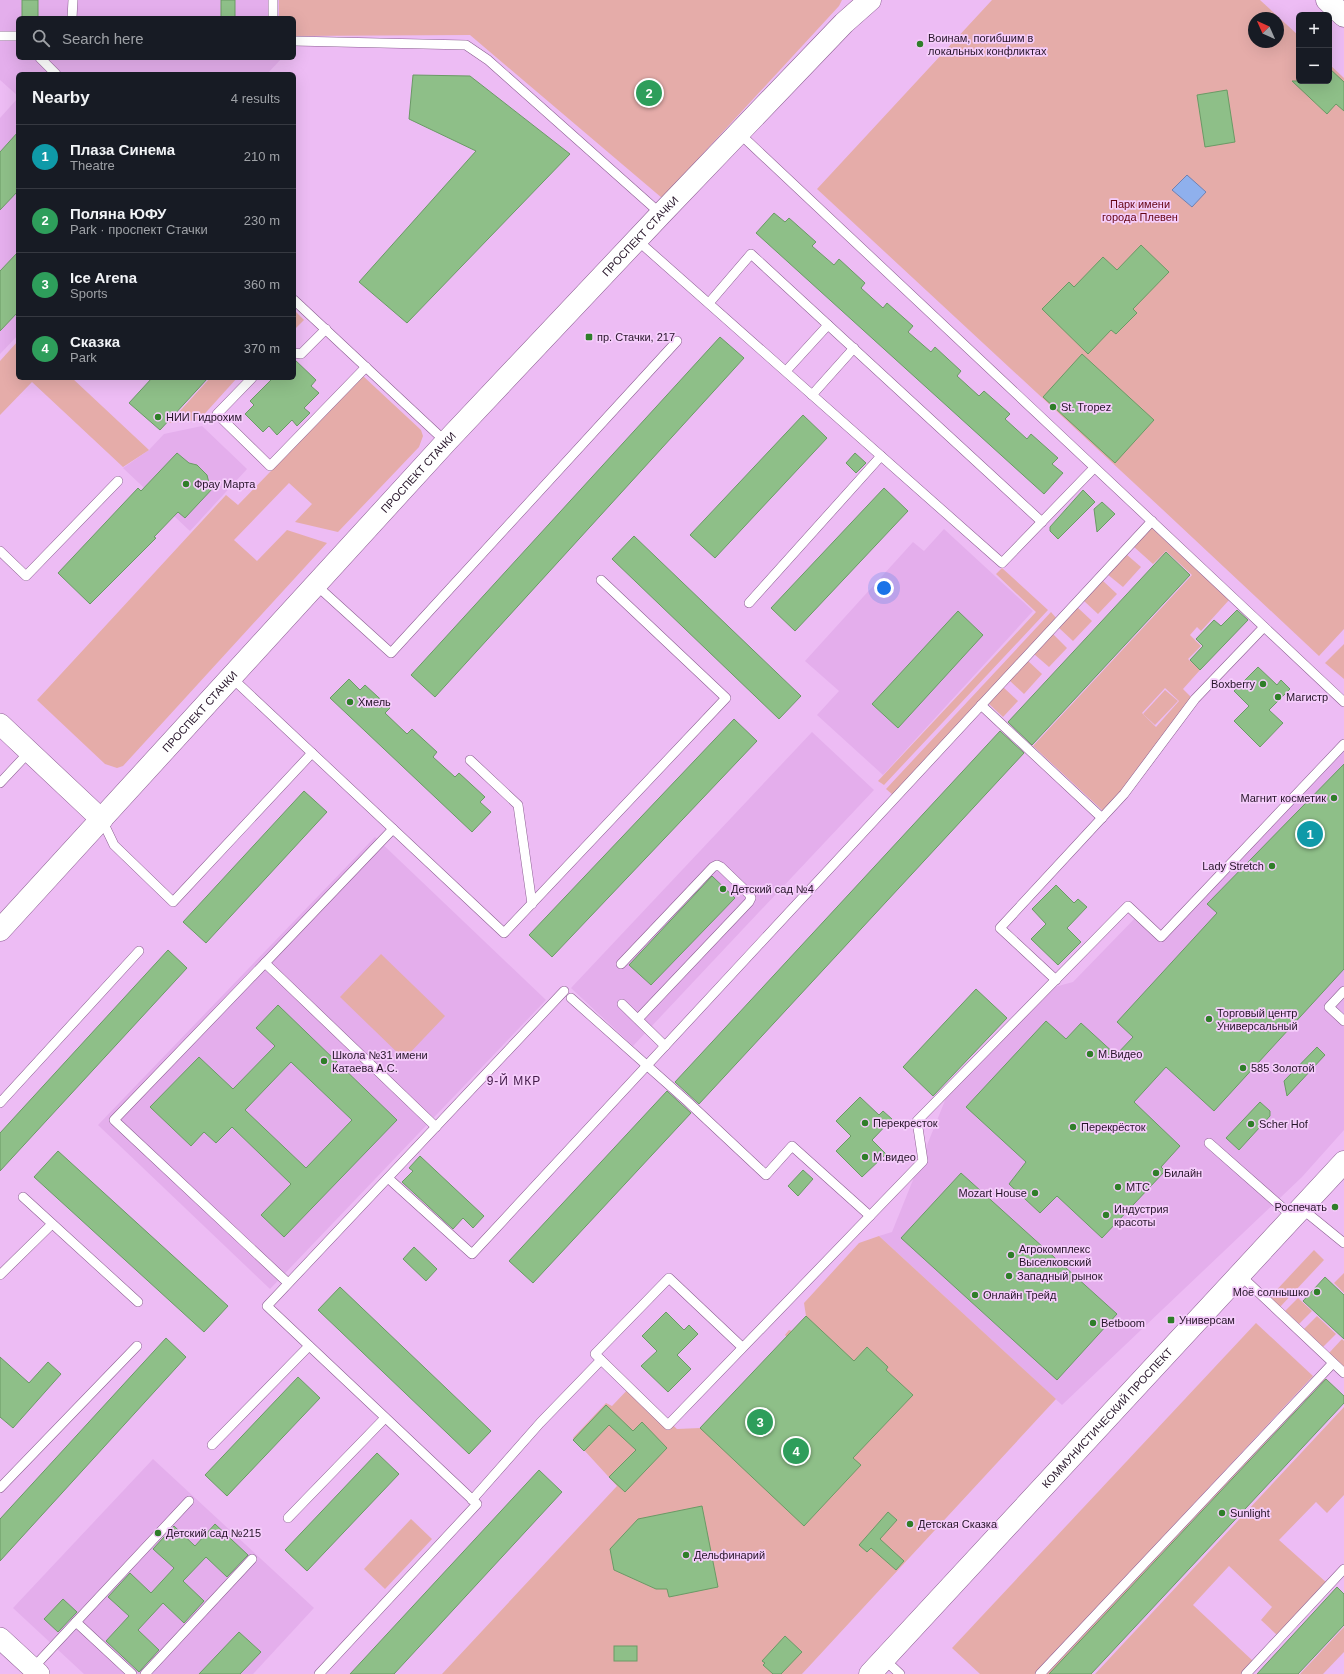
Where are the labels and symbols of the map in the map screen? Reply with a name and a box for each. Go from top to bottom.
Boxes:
north arrow [1248,12,1284,48]
place label: Воинам, погибшим в локальных конфликтах [928,32,1047,57]
marker: Воинам, погибшим в локальных конфликтах [915,39,925,49]
pin: 2 [636,78,662,108]
street label: ПРОСПЕКТ СТАЧКИ [600,194,681,279]
park label: Парк имени города Плевен [1102,198,1178,223]
place label: пр. Стачки, 217 [597,331,675,343]
marker: пр. Стачки, 217 [584,332,594,342]
place label: St. Tropez [1061,401,1111,413]
marker: St. Tropez [1048,402,1058,412]
place label: НИИ Гидрохим [166,411,242,423]
marker: НИИ Гидрохим [153,412,163,422]
street label: ПРОСПЕКТ СТАЧКИ [378,430,458,515]
place label: Фрау Марта [194,478,256,490]
marker: Фрау Марта [181,479,191,489]
your location [874,578,894,598]
street label: ПРОСПЕКТ СТАЧКИ [160,669,240,754]
place label: Boxberry [1211,678,1255,690]
marker: Boxberry [1258,679,1268,689]
place label: Магистр [1286,691,1328,703]
marker: Магистр [1273,692,1283,702]
place label: Хмель [358,696,391,708]
marker: Хмель [345,697,355,707]
place label: Магнит косметик [1240,792,1326,804]
marker: Магнит косметик [1329,793,1339,803]
pin: 1 [1297,819,1323,849]
place label: Lady Stretch [1202,860,1264,872]
marker: Lady Stretch [1267,861,1277,871]
place label: Детский сад №4 [731,883,814,895]
marker: Детский сад №4 [718,884,728,894]
place label: Торговый центр Универсальный [1217,1007,1298,1032]
marker: Торговый центр Универсальный [1204,1014,1214,1024]
place label: М.Видео [1098,1048,1142,1060]
place label: Школа №31 имени Катаева А.С. [332,1049,428,1074]
marker: М.Видео [1085,1049,1095,1059]
marker: Школа №31 имени Катаева А.С. [319,1056,329,1066]
place label: 585 Золотой [1251,1062,1315,1074]
marker: 585 Золотой [1238,1063,1248,1073]
district label: 9-Й МКР [487,1073,541,1088]
place label: Перекресток [873,1117,938,1129]
marker: Перекресток [860,1118,870,1128]
place label: Scher Hof [1259,1118,1309,1130]
marker: Scher Hof [1246,1119,1256,1129]
place label: Перекрёсток [1081,1121,1146,1133]
marker: Перекрёсток [1068,1122,1078,1132]
place label: М.видео [873,1151,916,1163]
marker: М.видео [860,1152,870,1162]
place label: Билайн [1164,1167,1202,1179]
marker: Билайн [1151,1168,1161,1178]
place label: МТС [1126,1181,1150,1193]
marker: МТС [1113,1182,1123,1192]
place label: Mozart House [959,1187,1027,1199]
marker: Mozart House [1030,1188,1040,1198]
place label: Роспечать [1274,1201,1327,1213]
marker: Роспечать [1330,1202,1340,1212]
place label: Индустрия красоты [1114,1203,1169,1228]
marker: Индустрия красоты [1101,1210,1111,1220]
place label: Агрокомплекс Выселковский [1019,1243,1091,1268]
marker: Агрокомплекс Выселковский [1006,1250,1016,1260]
place label: Западный рынок [1017,1270,1103,1282]
marker: Западный рынок [1004,1271,1014,1281]
place label: Моё солнышко [1233,1286,1309,1298]
marker: Моё солнышко [1312,1287,1322,1297]
place label: Онлайн Трейд [983,1289,1057,1301]
marker: Онлайн Трейд [970,1290,980,1300]
place label: Универсам [1179,1314,1235,1326]
marker: Универсам [1166,1315,1176,1325]
place label: Betboom [1101,1317,1145,1329]
marker: Betboom [1088,1318,1098,1328]
street label: КОММУНИСТИЧЕСКИЙ ПРОСПЕКТ [1039,1345,1175,1490]
pin: 3 [747,1407,773,1437]
pin: 4 [783,1436,809,1466]
place label: Sunlight [1230,1507,1270,1519]
marker: Sunlight [1217,1508,1227,1518]
place label: Детская Сказка [918,1518,998,1530]
marker: Детская Сказка [905,1519,915,1529]
place label: Детский сад №215 [166,1527,261,1539]
marker: Детский сад №215 [153,1528,163,1538]
place label: Дельфинарий [694,1549,765,1561]
marker: Дельфинарий [681,1550,691,1560]

